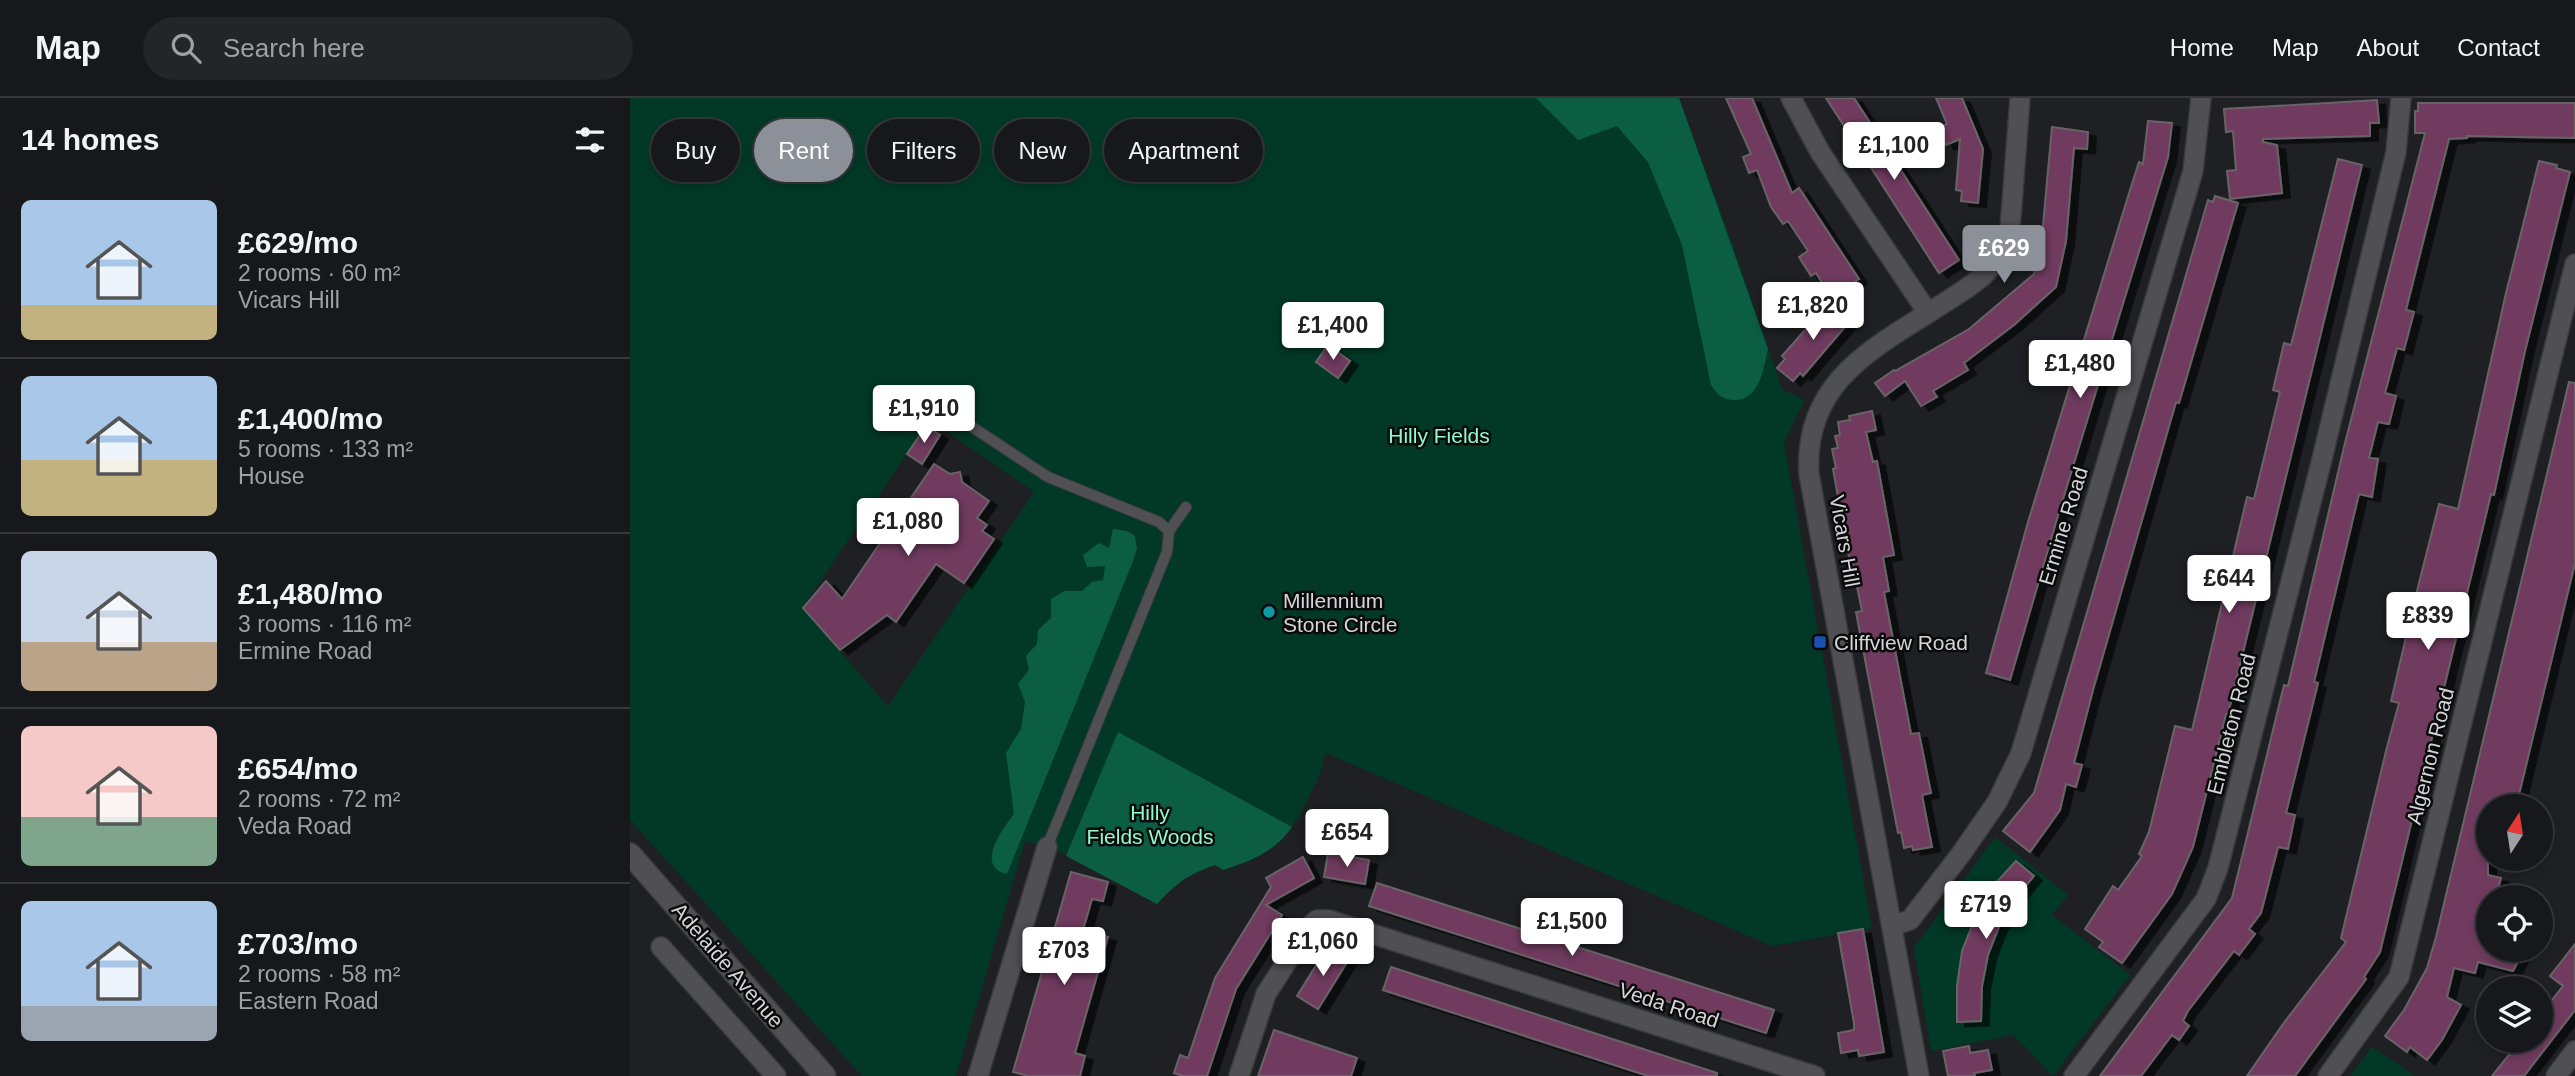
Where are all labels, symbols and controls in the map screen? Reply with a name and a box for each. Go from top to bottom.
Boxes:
search box [143,17,633,80]
text: Map [35,29,101,66]
icon: search [167,29,205,67]
text: Search here [223,33,365,63]
text: Home [2170,34,2234,61]
text: Map [2272,34,2319,61]
text: About [2357,34,2419,61]
text: Contact [2457,34,2540,61]
chip: Buy [651,119,740,182]
chip: Rent [754,119,853,182]
chip: Filters [867,119,980,182]
chip: New [994,119,1090,182]
chip: Apartment [1104,119,1263,182]
icon: filters [571,121,609,159]
pin: £1,100 [1837,122,1951,182]
text: 14 homes [21,123,159,156]
text: £1,100 [1859,132,1929,158]
text: £629/mo [238,226,358,259]
pin: £629 [1963,226,2045,285]
icon: home [77,228,161,312]
text: £629 [1978,235,2030,261]
text: 2 rooms · 60 m² [238,260,400,286]
pin: £1,820 [1756,282,1870,342]
text: Vicars Hill [238,287,340,313]
text: £1,820 [1778,292,1848,318]
pin: £1,400 [1276,302,1390,362]
text: £1,400 [1298,312,1368,338]
pin: £1,480 [2023,341,2137,400]
text: £1,480 [2045,350,2115,376]
pin: £1,910 [867,386,981,445]
text: £1,910 [889,395,959,421]
text: £1,400/mo [238,402,383,435]
icon: home [77,404,161,488]
park label: Hilly Fields [1388,424,1490,447]
text: 5 rooms · 133 m² [238,436,413,462]
text: House [238,463,304,489]
street label: Ermine Road [2034,464,2092,588]
street label: Vicars Hill [1826,493,1864,589]
pin: £1,080 [851,498,965,558]
text: £1,080 [873,508,943,534]
pin: £644 [2188,556,2270,615]
text: £644 [2203,565,2255,591]
text: £1,480/mo [238,577,383,610]
icon: home [77,579,161,663]
place label: Millennium Stone Circle [1283,589,1397,636]
pin: £839 [2387,592,2469,652]
text: £839 [2402,602,2454,628]
marker: Millennium Stone Circle [1261,604,1277,620]
text: 3 rooms · 116 m² [238,611,411,637]
place label: Cliffview Road [1834,631,1968,654]
marker: Cliffview Road [1812,634,1828,650]
text: Ermine Road [238,638,372,664]
street label: Embleton Road [2202,651,2260,797]
street label: Algernon Road [2402,685,2458,827]
text: £654/mo [238,752,358,785]
icon: home [77,754,161,838]
text: 2 rooms · 72 m² [238,786,400,812]
north arrow [2476,794,2553,872]
map controls [2476,794,2553,1053]
park label: Hilly Fields Woods [1087,801,1213,848]
pin: £654 [1306,810,1388,869]
text: Veda Road [238,813,352,839]
text: £654 [1321,819,1373,845]
pin: £719 [1945,882,2027,941]
button: locate [2476,885,2553,962]
text: £719 [1960,891,2012,917]
street label: Adelaide Avenue [668,898,788,1032]
pin: £1,500 [1515,898,1629,958]
text: £1,500 [1537,908,1607,934]
pin: £1,060 [1266,918,1380,978]
text: £703/mo [238,927,358,960]
pin: £703 [1023,928,1105,987]
text: £1,060 [1288,928,1358,954]
icon: home [77,929,161,1013]
text: £703 [1038,937,1090,963]
text: 2 rooms · 58 m² [238,961,400,987]
button: layers [2476,976,2553,1053]
street label: Veda Road [1616,978,1722,1032]
text: Eastern Road [238,988,379,1014]

